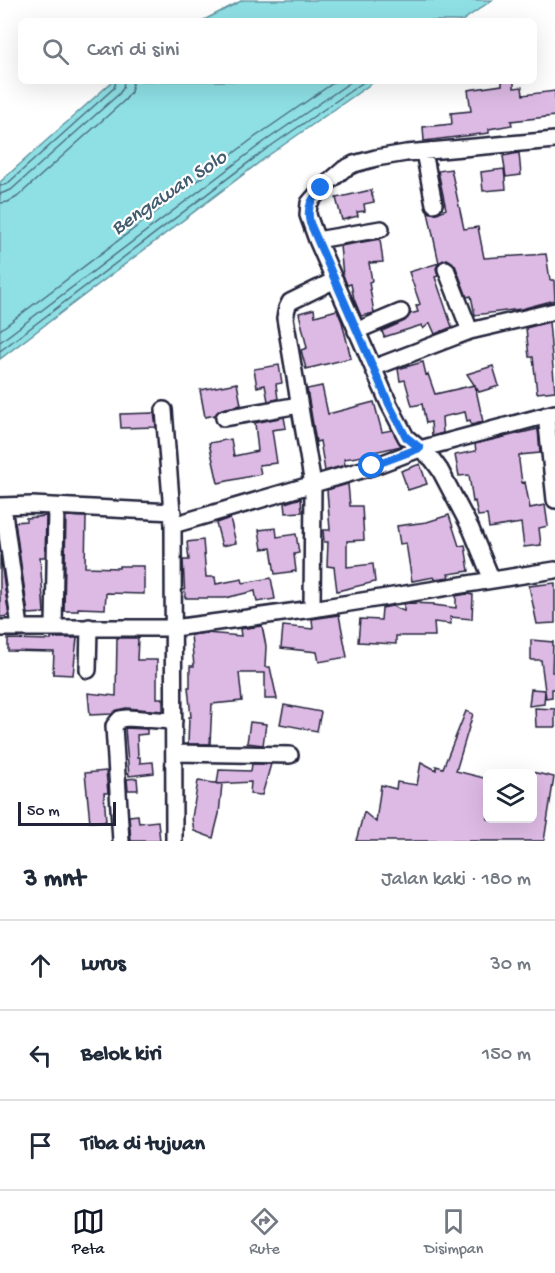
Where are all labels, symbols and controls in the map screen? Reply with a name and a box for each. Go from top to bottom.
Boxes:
search box [18,18,537,84]
icon: search [39,35,72,68]
text: Cari di sini [87,38,180,64]
water label: Bengawan Solo [107,145,234,242]
route end [307,174,333,200]
route start [358,452,384,478]
map controls [483,769,537,823]
button: layers [483,769,537,823]
scale bar [18,799,116,826]
text: 50 m [27,803,60,822]
text: 3 mnt [24,865,85,896]
text: Jalan kaki · 180 m [381,869,531,892]
icon: ahead [24,949,57,982]
text: Lurus [81,952,126,978]
text: 30 m [490,954,531,977]
icon: left [24,1039,57,1072]
text: Belok kiri [81,1042,162,1068]
text: 150 m [482,1044,531,1067]
icon: arrive [24,1129,57,1162]
text: Tiba di tujuan [81,1132,205,1158]
tab: Peta [72,1205,105,1260]
tab: Rute [248,1205,281,1260]
tab: Disimpan [424,1205,483,1260]

